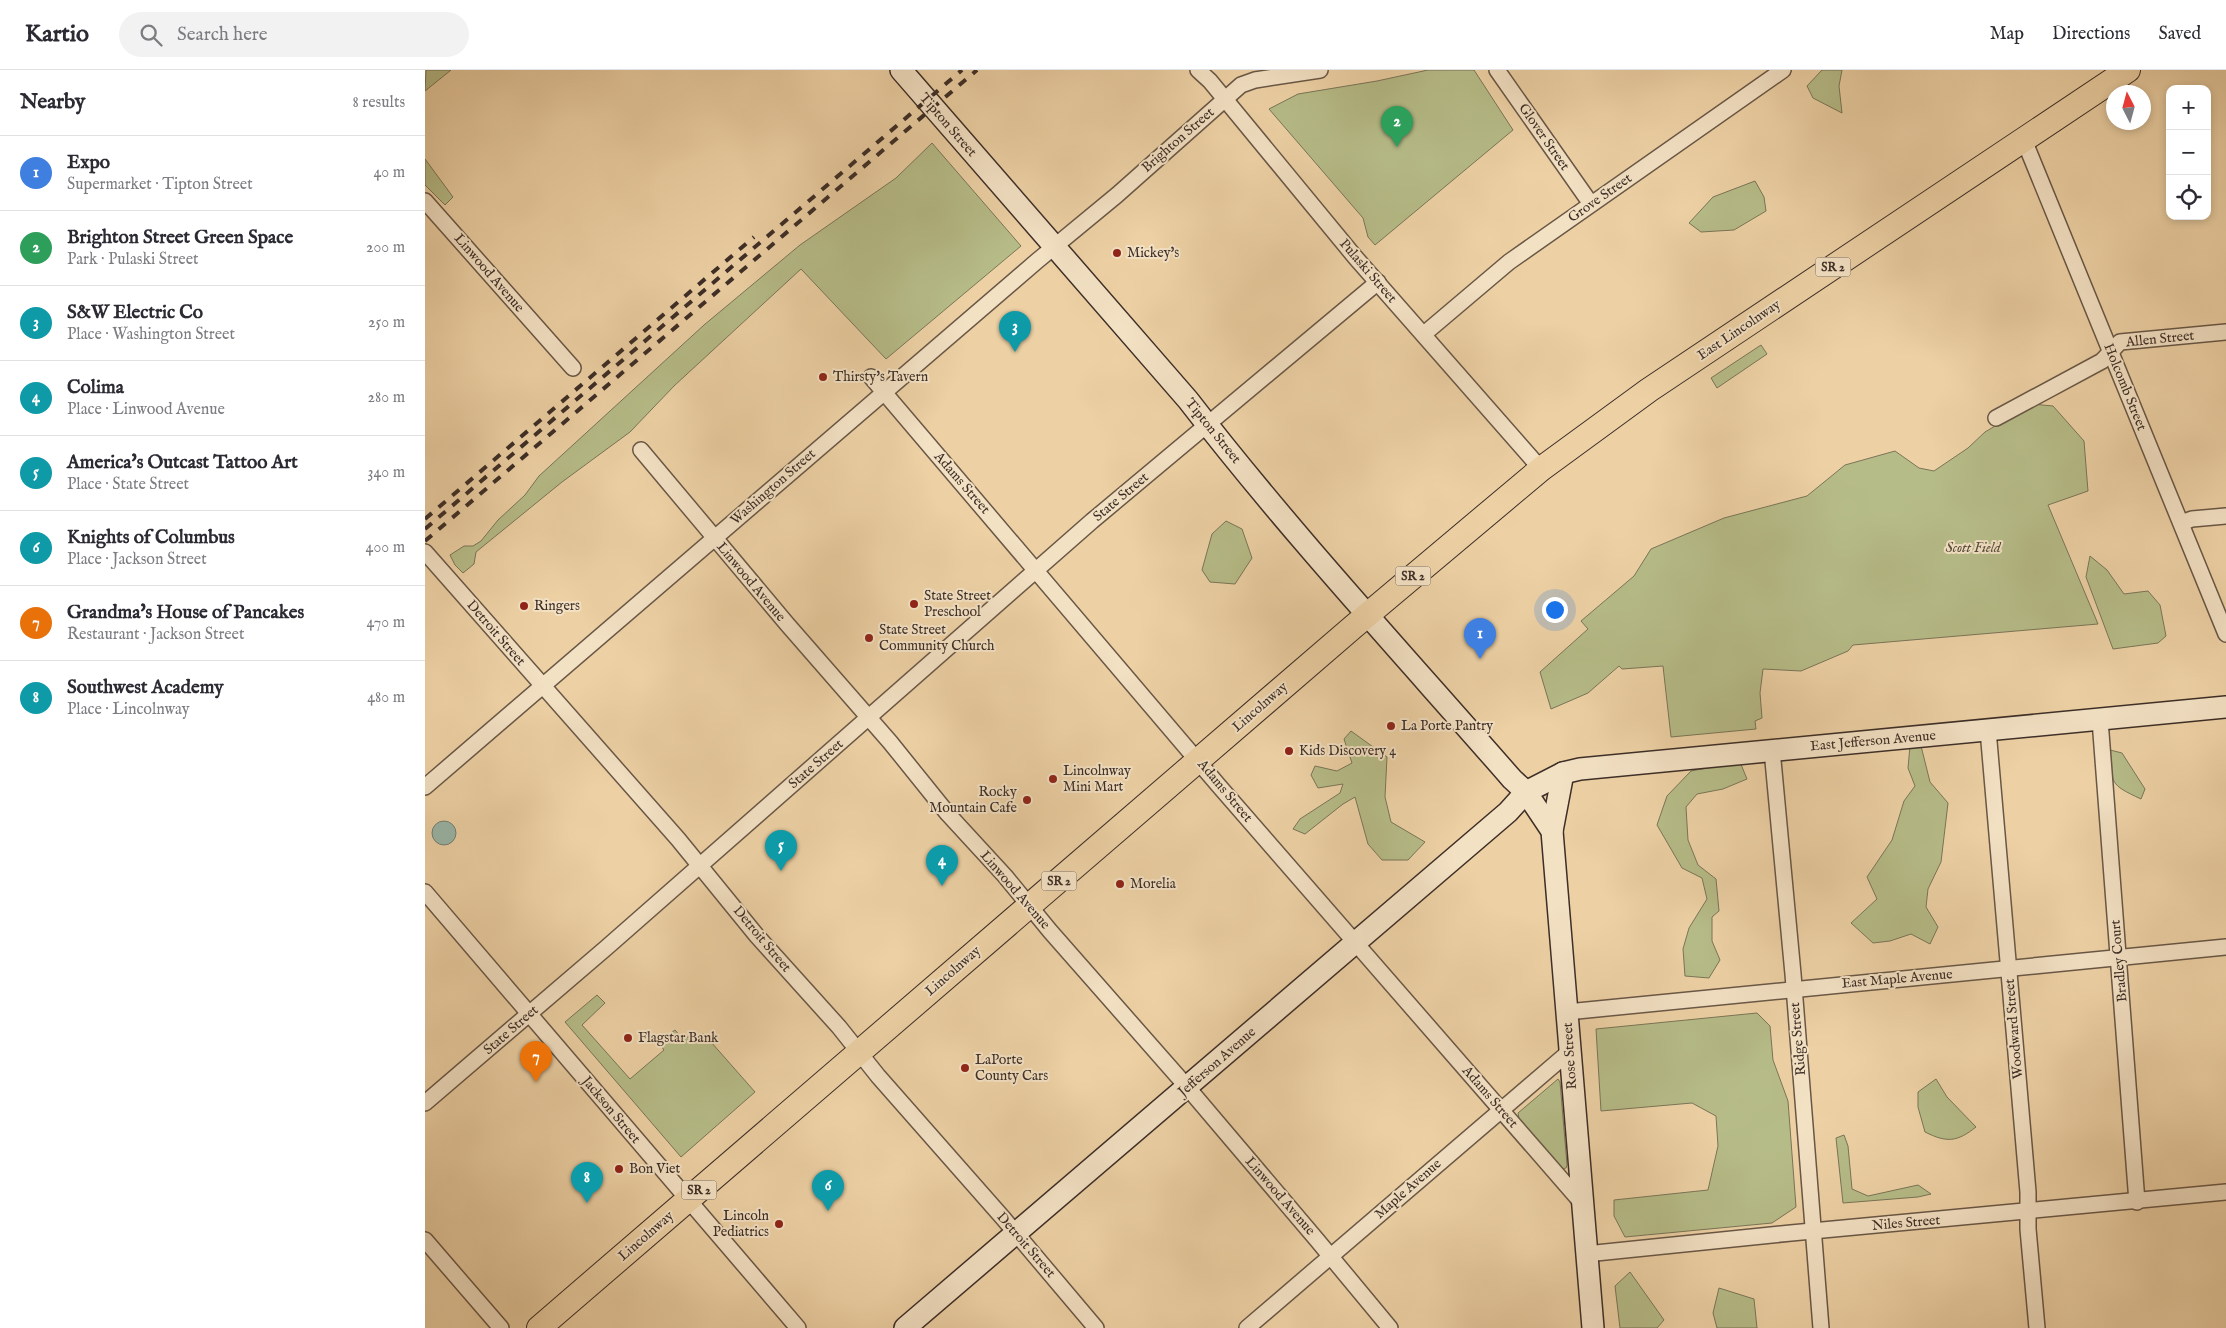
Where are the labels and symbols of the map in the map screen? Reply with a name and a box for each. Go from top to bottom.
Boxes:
north arrow [2106,85,2151,130]
street label: Tipton Street [915,89,981,161]
street label: Glover Street [1514,100,1574,174]
street label: Brighton Street [1138,103,1218,177]
pin: 2 [1381,106,1413,147]
street label: Grove Street [1564,169,1636,227]
street label: Linwood Avenue [450,230,528,316]
street label: Pulaski Street [1335,235,1401,307]
place label: Mickey's [1127,244,1179,262]
marker: Mickey's [1111,247,1123,259]
road number: SR 2 [1815,258,1851,276]
street label: East Lincolnway [1694,296,1784,364]
pin: 3 [999,311,1031,352]
street label: Allen Street [2124,326,2195,352]
street label: Holcomb Street [2099,341,2151,434]
place label: Thirsty's Tavern [833,368,929,386]
marker: Thirsty's Tavern [817,371,829,383]
street label: Tipton Street [1181,395,1245,468]
street label: Washington Street [727,445,820,529]
street label: Adams Street [929,447,994,518]
street label: State Street [1090,468,1153,525]
street label: Linwood Avenue [712,538,790,626]
park label: Scott Field [1946,539,2002,557]
road number: SR 2 [1395,566,1431,586]
place label: State Street Preschool [924,587,991,621]
street label: Detroit Street [462,596,530,670]
place label: Ringers [534,597,580,615]
your location [1542,597,1568,623]
marker: State Street Preschool [908,598,920,610]
marker: Ringers [518,600,530,612]
pin: 1 [1464,618,1496,659]
place label: State Street Community Church [879,621,995,655]
marker: State Street Community Church [863,632,875,644]
street label: Lincolnway [1229,678,1292,736]
place label: La Porte Pantry [1401,717,1493,735]
marker: La Porte Pantry [1385,720,1397,732]
street label: East Jefferson Avenue [1809,726,1937,755]
street label: State Street [785,735,847,793]
place label: Kids Discovery 4 [1299,742,1396,760]
marker: Kids Discovery 4 [1283,745,1295,757]
street label: Adams Street [1193,755,1257,826]
place label: Lincolnway Mini Mart [1063,762,1131,796]
marker: Lincolnway Mini Mart [1047,773,1059,785]
place label: Rocky Mountain Cafe [929,783,1018,817]
marker: Rocky Mountain Cafe [1021,794,1033,806]
pin: 5 [765,830,797,871]
pin: 4 [926,845,958,886]
street label: Linwood Avenue [976,847,1054,933]
road number: SR 2 [1041,871,1077,890]
place label: Morelia [1130,875,1177,893]
marker: Morelia [1114,878,1126,890]
street label: Detroit Street [729,902,795,976]
street label: Bradley Court [2106,919,2132,1003]
street label: Lincolnway [922,942,985,1000]
street label: East Maple Avenue [1841,965,1954,993]
street label: Woodward Street [2001,978,2027,1080]
street label: State Street [480,1001,542,1059]
street label: Ridge Street [1786,1001,1810,1076]
street label: Rose Street [1559,1022,1581,1090]
street label: Jefferson Avenue [1173,1023,1260,1102]
place label: Flagstar Bank [638,1029,719,1047]
marker: Flagstar Bank [622,1032,634,1044]
pin: 7 [520,1041,552,1082]
place label: LaPorte County Cars [975,1051,1048,1085]
street label: Adams Street [1457,1061,1522,1132]
marker: LaPorte County Cars [959,1062,971,1074]
street label: Jackson Street [576,1071,645,1148]
street label: Linwood Avenue [1241,1153,1319,1239]
street label: Maple Avenue [1371,1155,1446,1223]
place label: Bon Viet [629,1160,681,1178]
pin: 8 [571,1162,603,1203]
marker: Bon Viet [613,1163,625,1175]
pin: 6 [812,1170,844,1211]
road number: SR 2 [681,1180,717,1200]
street label: Lincolnway [615,1207,678,1265]
place label: Lincoln Pediatrics [713,1207,770,1241]
street label: Detroit Street [992,1208,1060,1282]
street label: Niles Street [1871,1211,1941,1235]
marker: Lincoln Pediatrics [773,1218,785,1230]

